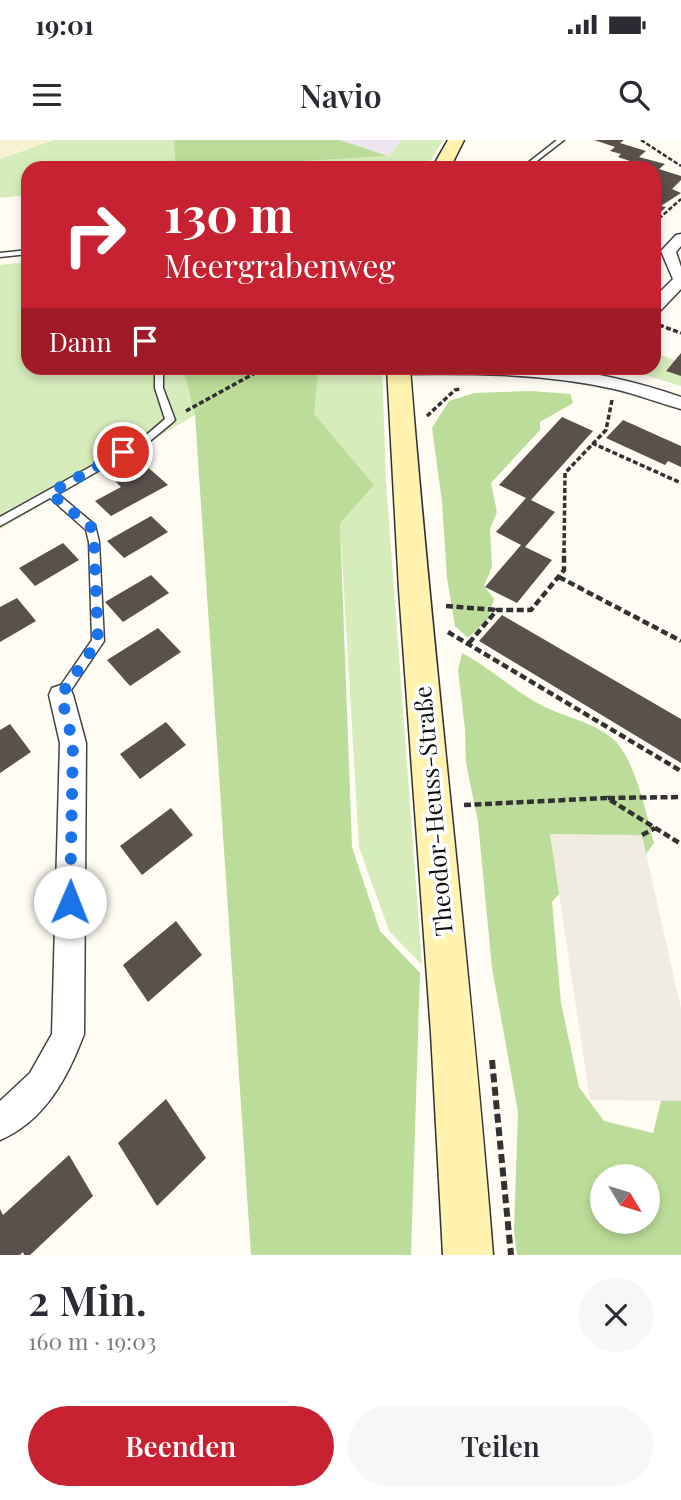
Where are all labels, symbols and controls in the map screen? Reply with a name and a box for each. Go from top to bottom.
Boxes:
text: 19:01 [35,7,94,42]
text: Navio [299,73,382,116]
icon: menu [28,76,66,114]
icon: search [615,76,653,114]
text: 130 m [164,180,294,245]
icon: right [49,189,140,280]
text: Meergrabenweg [164,243,395,286]
icon: arrive [126,322,164,360]
text: Dann [49,324,112,359]
pin [93,422,153,482]
icon: arrive [104,433,142,471]
street label: Theodor-Heuss-Straße [405,685,459,937]
position arrow [33,865,107,939]
north arrow [590,1164,660,1234]
map controls [590,1164,660,1234]
text: 2 Min. [28,1271,147,1327]
button: close [579,1278,653,1352]
text: 160 m · 19:03 [28,1325,156,1356]
button: Beenden [28,1406,334,1486]
button: Teilen [348,1406,653,1486]

